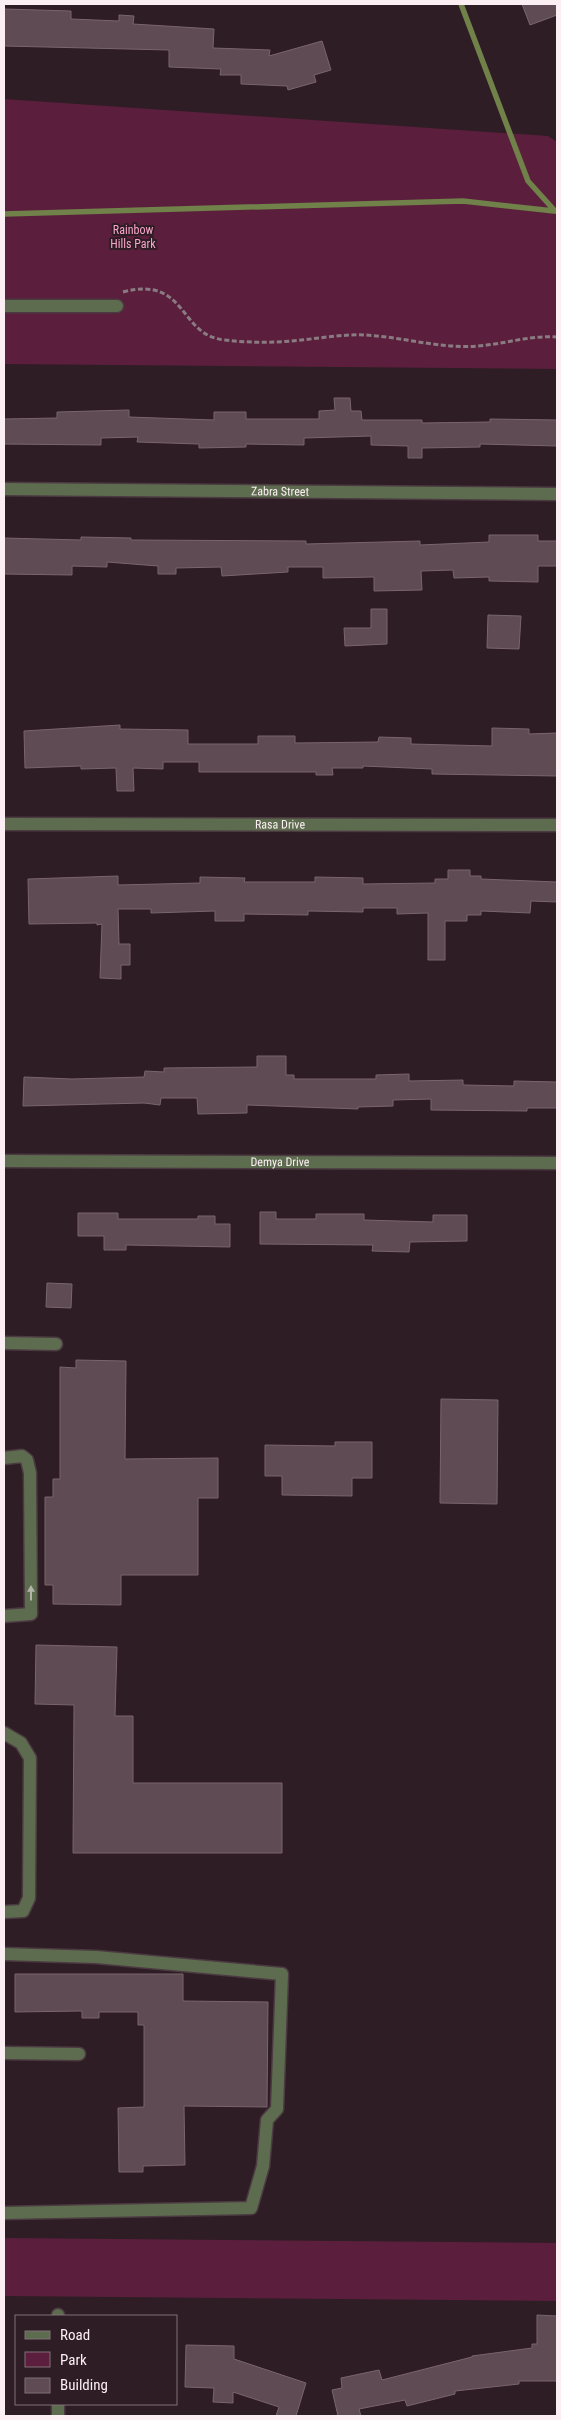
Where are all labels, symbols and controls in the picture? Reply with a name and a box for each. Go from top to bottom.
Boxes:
park label: Rainbow Hills Park [110,223,156,251]
street label: Zabra Street [251,484,310,499]
street label: Rasa Drive [255,817,305,832]
street label: Demya Drive [251,1155,310,1169]
one-way arrow [27,1584,35,1600]
legend [15,2315,178,2405]
text: Road [60,2326,90,2344]
text: Park [60,2351,87,2369]
text: Building [60,2376,108,2394]

